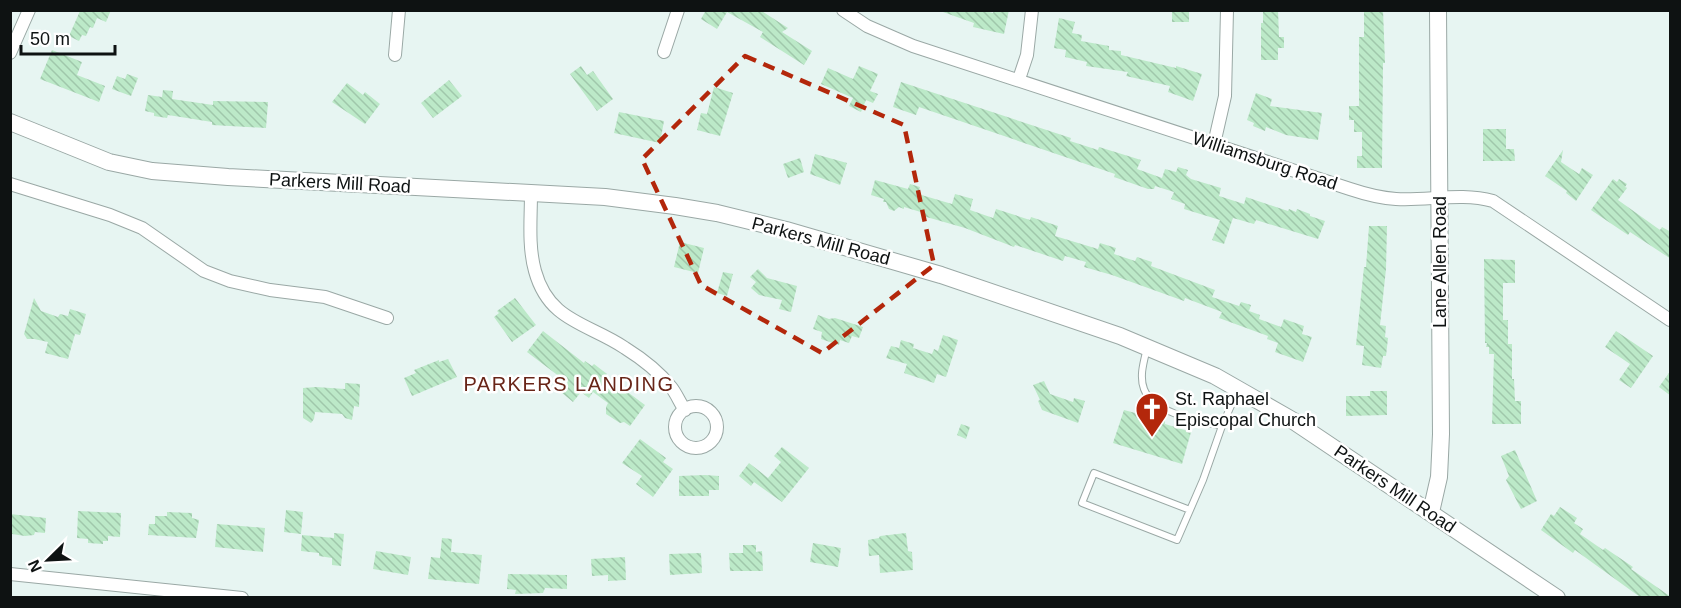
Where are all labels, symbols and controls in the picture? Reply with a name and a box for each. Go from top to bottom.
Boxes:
scale bar [21,18,116,56]
text: 50 m [30,29,70,49]
street label: Williamsburg Road [1190,128,1340,194]
street label: Parkers Mill Road [269,169,411,197]
street label: Lane Allen Road [1430,196,1450,328]
street label: Parkers Mill Road [750,213,892,269]
district label: PARKERS LANDING [463,373,675,395]
place label: St. Raphael Episcopal Church [1175,389,1316,430]
church icon: St. Raphael Episcopal Church [1134,391,1170,438]
street label: Parkers Mill Road [1331,441,1459,537]
north arrow [18,530,78,590]
text: N [25,557,45,575]

